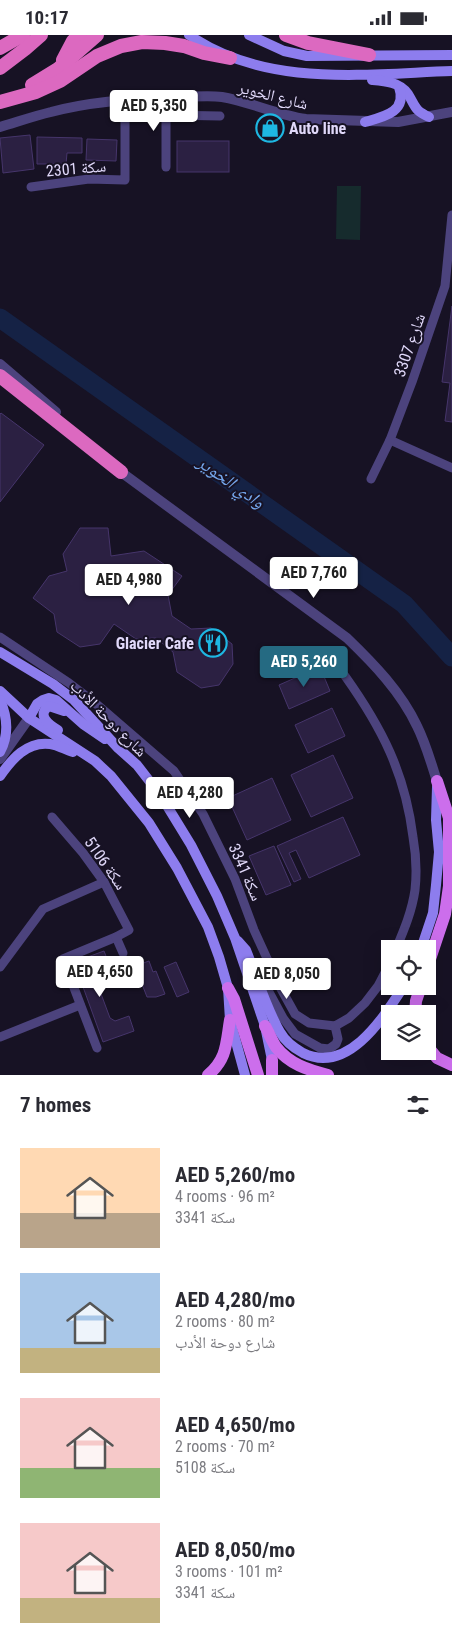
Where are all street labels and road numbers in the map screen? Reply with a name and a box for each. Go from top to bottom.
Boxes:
street label: شارع الخوير [235,77,310,114]
street label: سكة 2301 [45,156,107,181]
street label: 3307 شارع [390,311,430,380]
street label: شارع دوحة الأدب [66,676,151,761]
street label: سكة 5106 [80,833,131,893]
street label: سكة 3341 [225,841,267,904]

